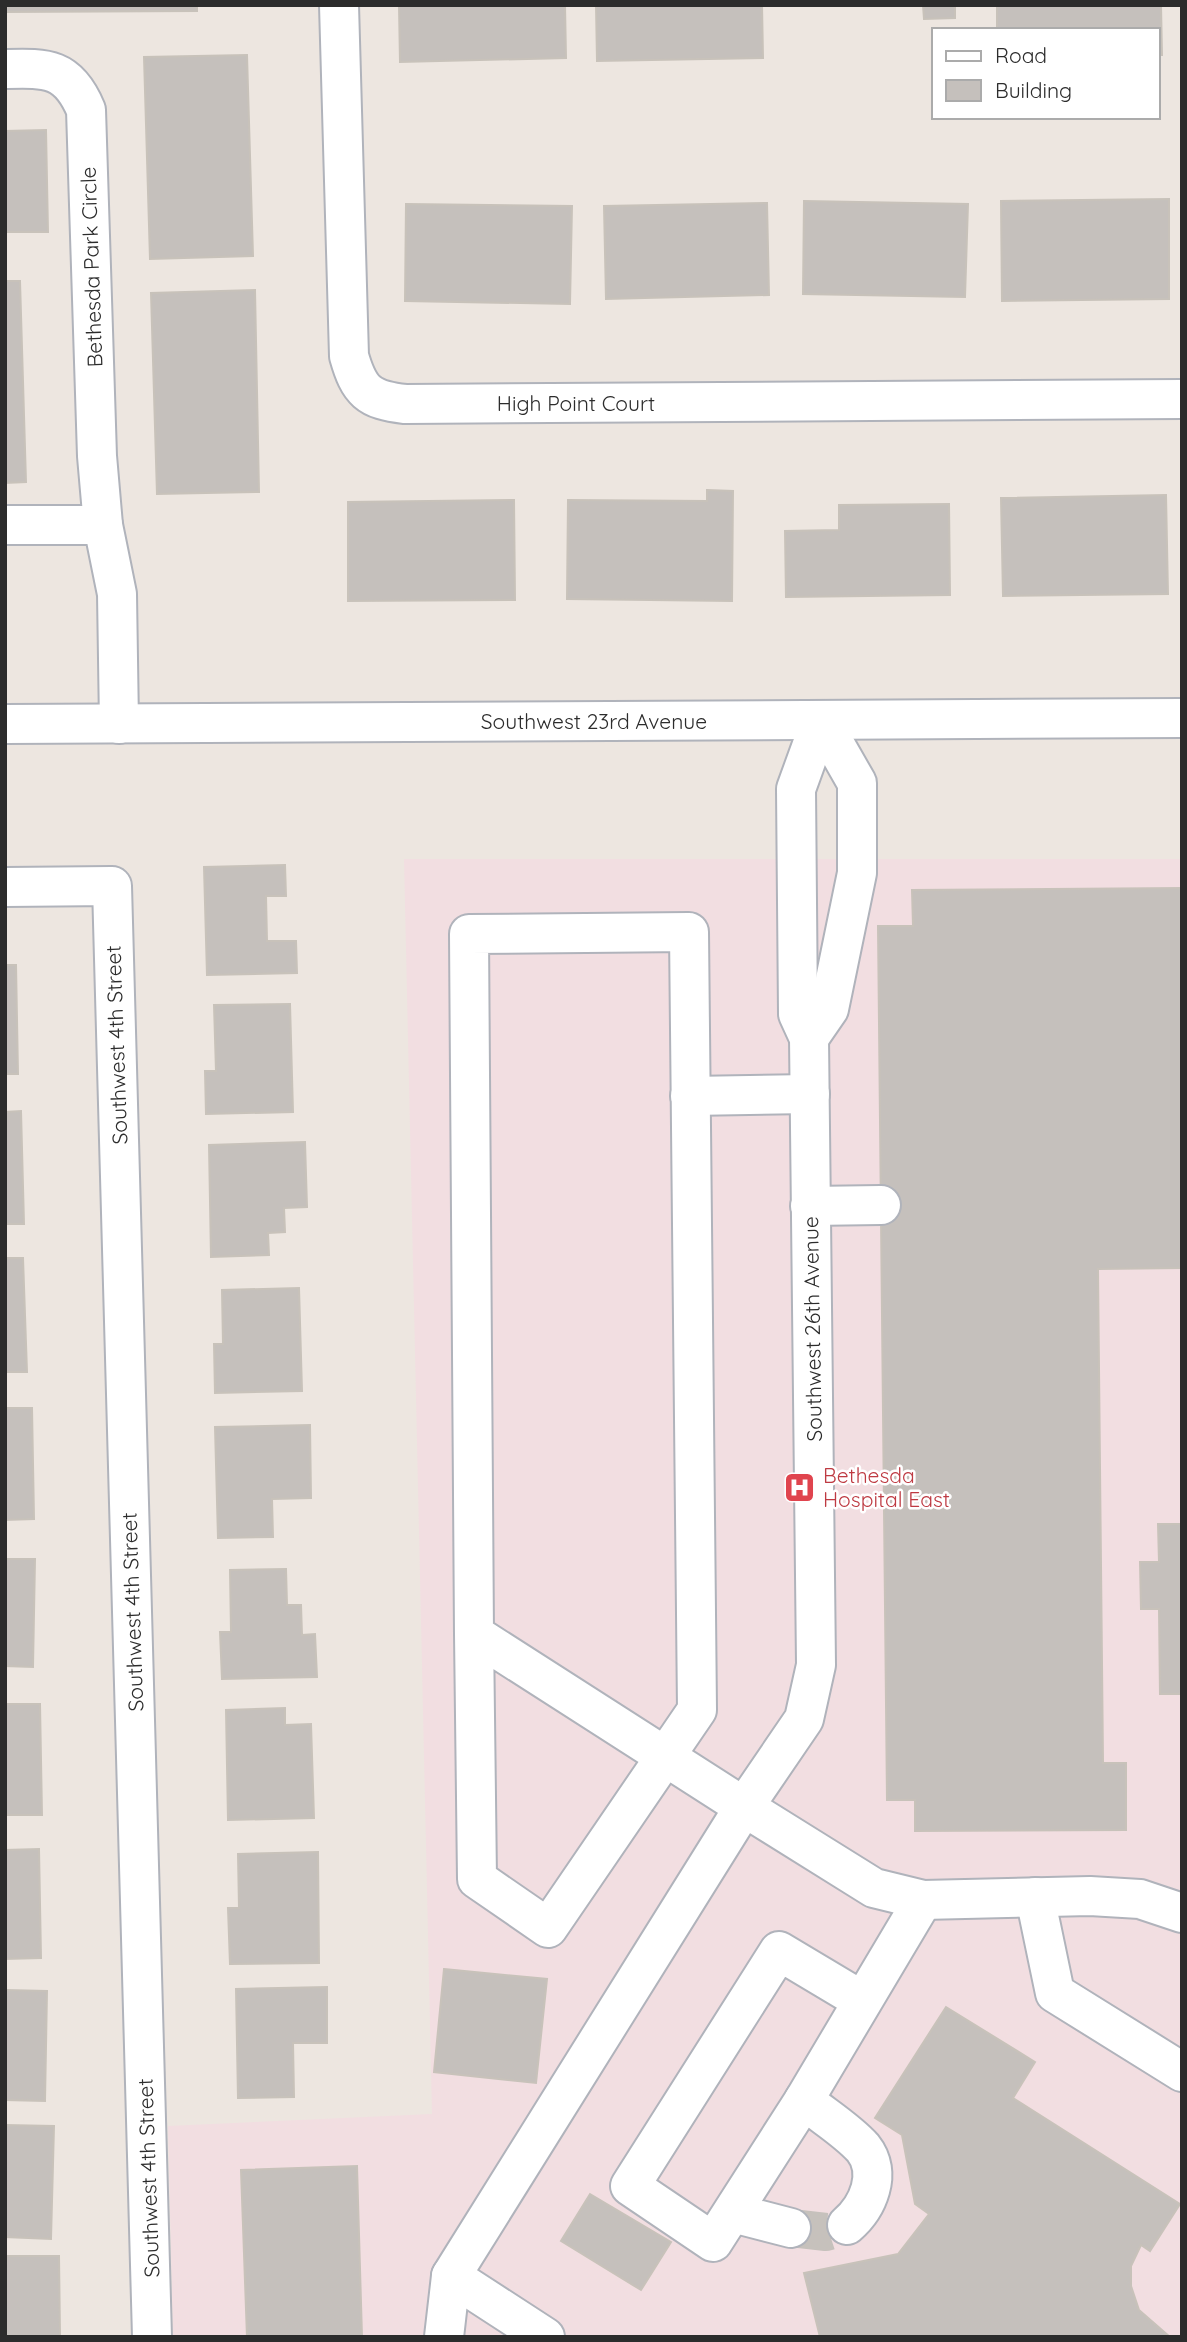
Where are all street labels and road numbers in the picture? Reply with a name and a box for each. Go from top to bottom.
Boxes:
street label: Bethesda Park Circle [75,166,107,368]
street label: High Point Court [497,390,655,416]
street label: Southwest 23rd Avenue [481,708,707,734]
street label: Southwest 4th Street [100,945,132,1145]
street label: Southwest 26th Avenue [797,1216,827,1442]
street label: Southwest 4th Street [116,1512,148,1712]
street label: Southwest 4th Street [132,2078,164,2278]

